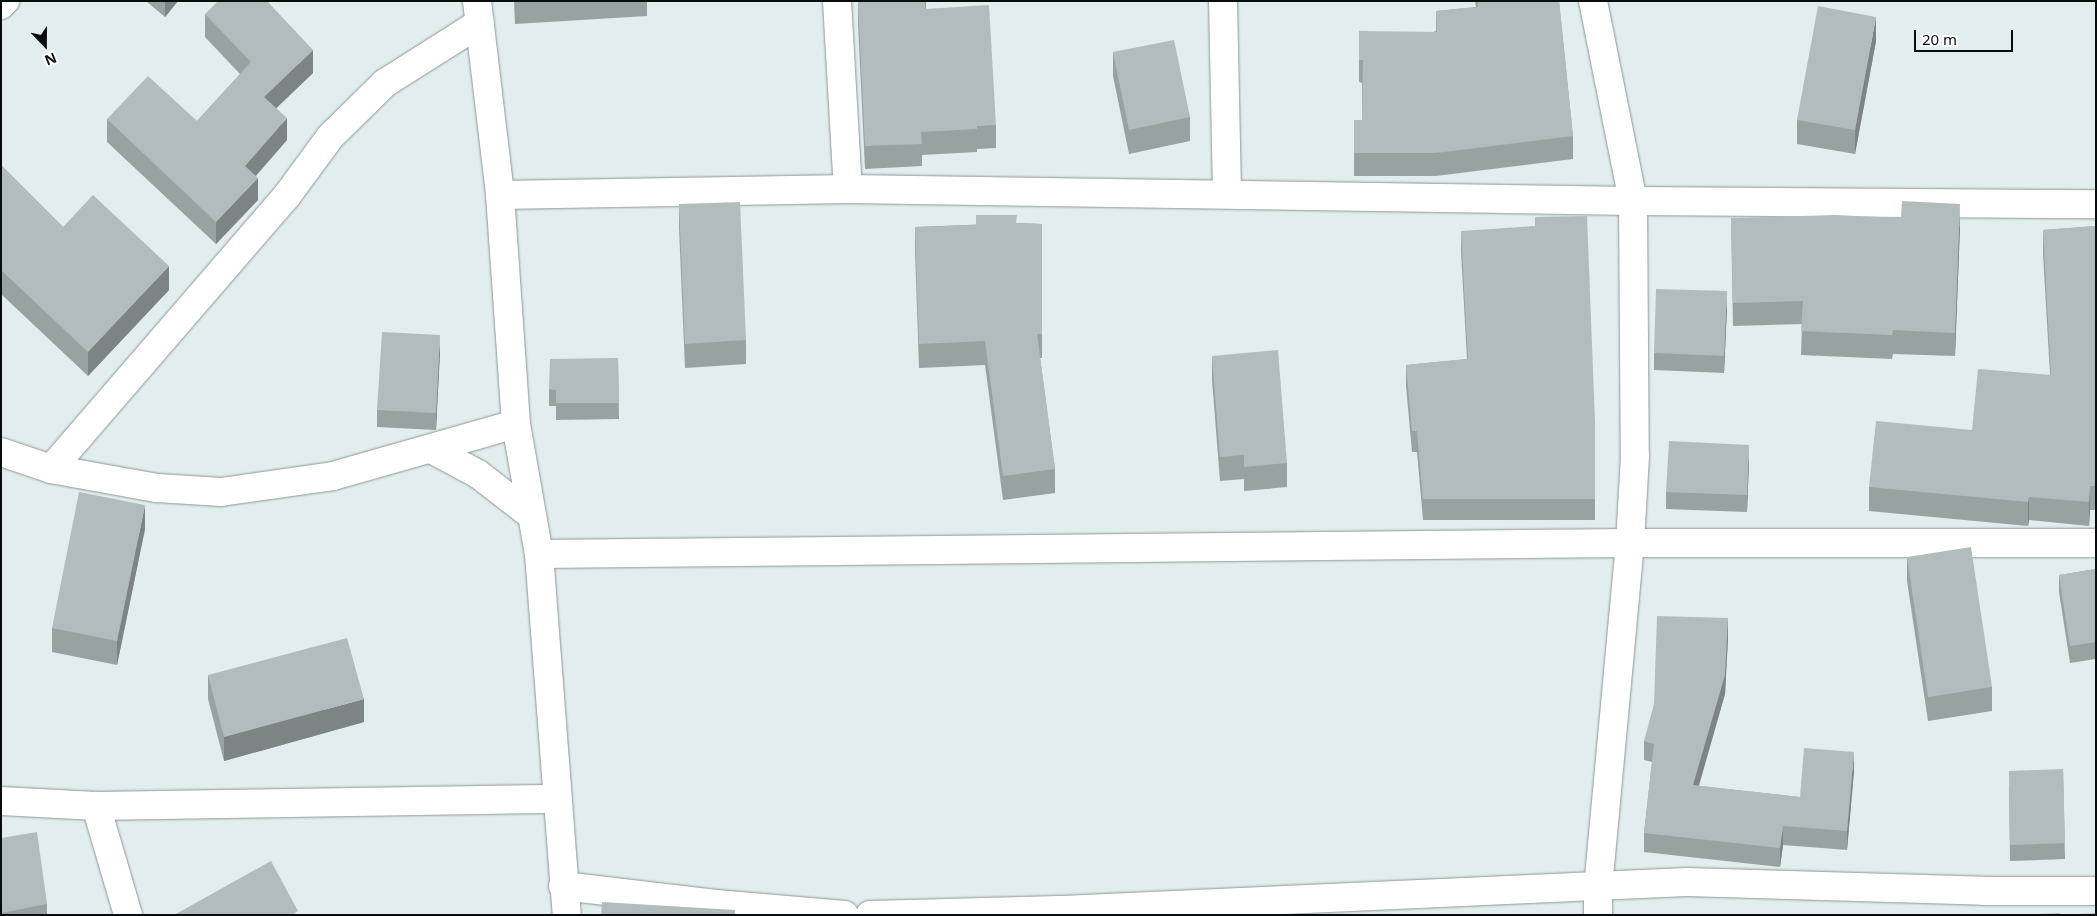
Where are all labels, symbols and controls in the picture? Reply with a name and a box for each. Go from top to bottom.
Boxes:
north arrow [20,20,70,70]
scale bar [1917,20,2016,52]
text: 20 m [1922,29,1957,49]
text: N [42,48,60,70]

